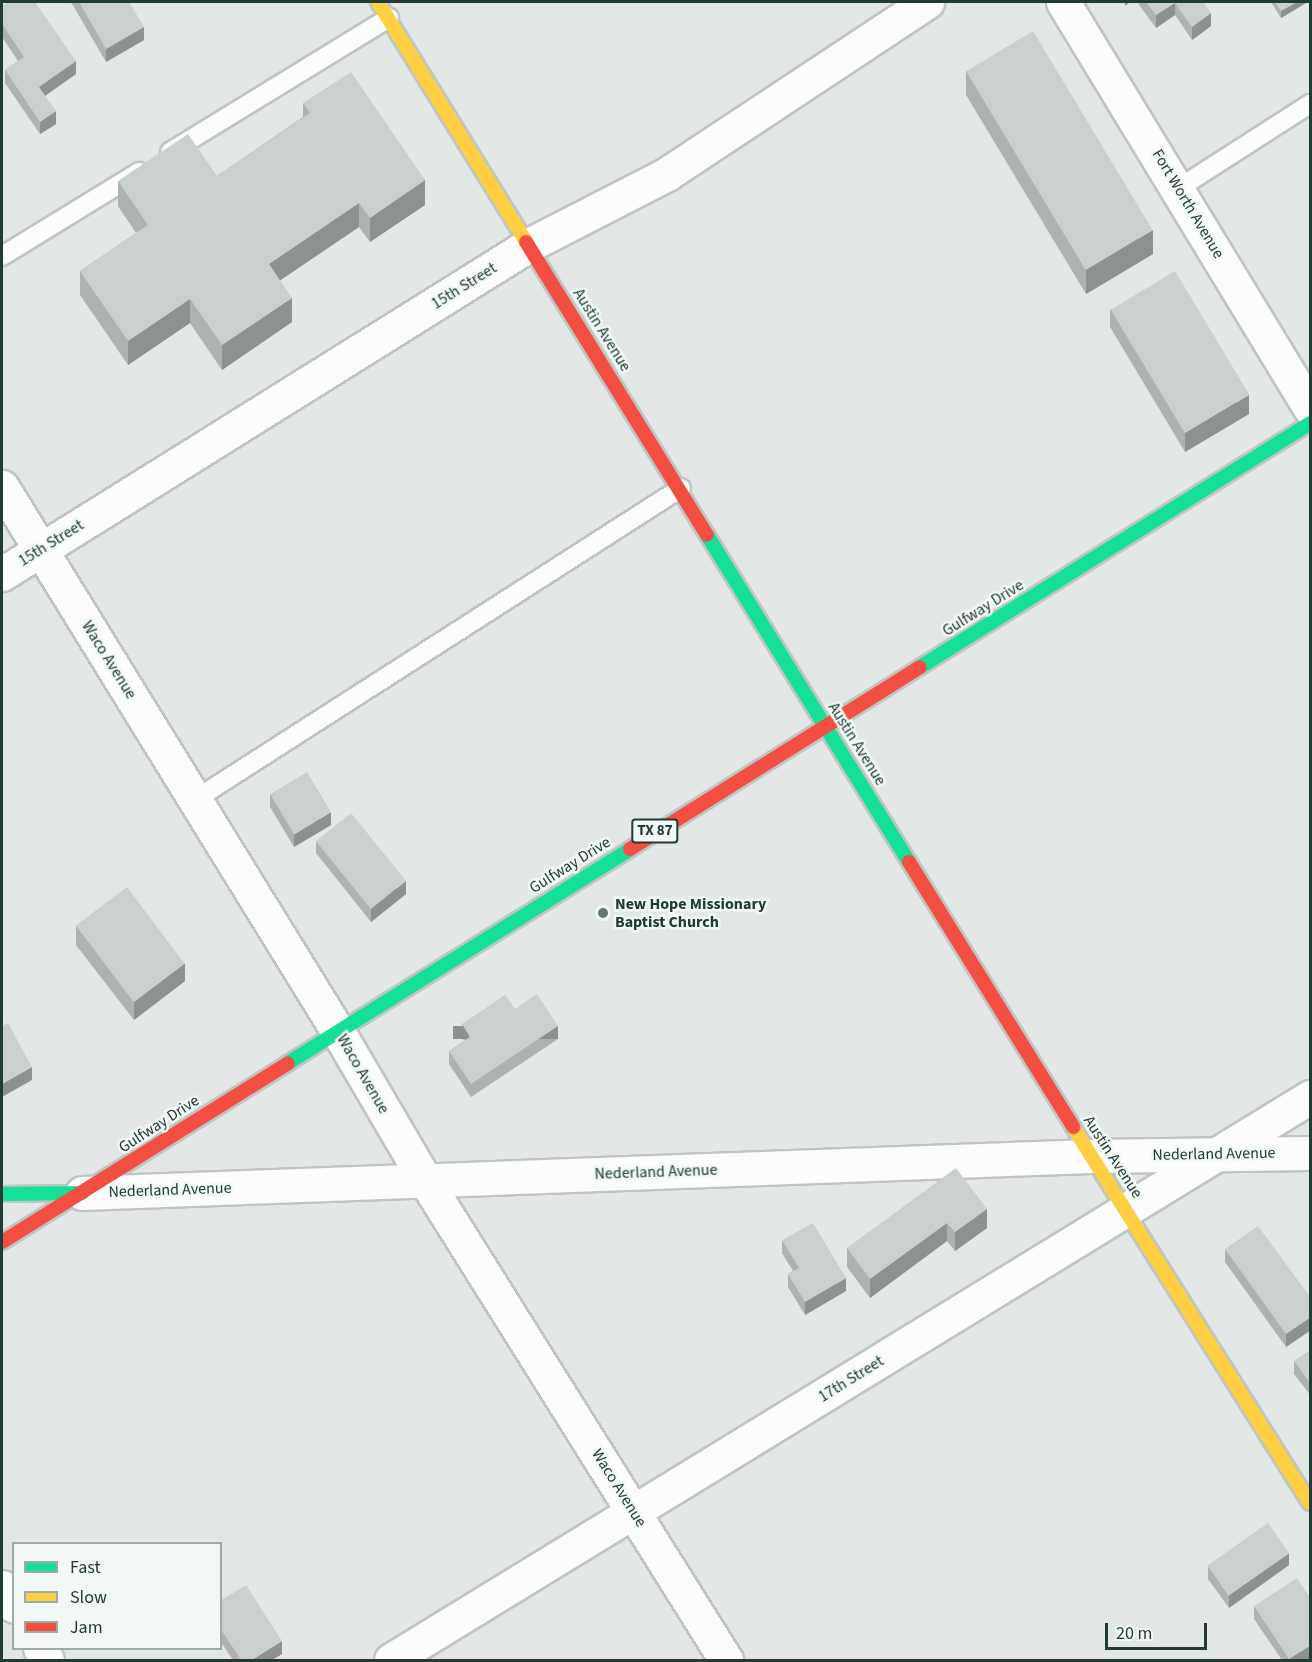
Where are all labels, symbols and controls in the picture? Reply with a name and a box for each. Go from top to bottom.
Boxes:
street label: Fort Worth Avenue [1148,146,1228,262]
street label: 15th Street [428,258,500,314]
street label: Austin Avenue [569,285,635,375]
street label: 15th Street [15,515,87,571]
street label: Gulfway Drive [939,575,1027,641]
street label: Waco Avenue [77,617,141,703]
street label: Austin Avenue [824,699,890,789]
road number: TX 87 [631,819,679,843]
street label: Gulfway Drive [526,832,614,898]
place label: New Hope Missionary Baptist Church [615,894,766,932]
marker: New Hope Missionary Baptist Church [596,906,610,920]
street label: Waco Avenue [333,1031,393,1117]
street label: Gulfway Drive [115,1091,203,1157]
street label: Austin Avenue [1079,1112,1147,1202]
street label: Nederland Avenue [1152,1143,1276,1165]
street label: Nederland Avenue [594,1160,718,1184]
street label: Nederland Avenue [108,1178,232,1202]
street label: 17th Street [815,1351,887,1407]
street label: Waco Avenue [587,1445,651,1531]
legend [12,1542,222,1650]
text: Fast [70,1555,101,1580]
text: Slow [70,1585,107,1610]
scale bar [1108,1611,1210,1649]
text: Jam [70,1615,103,1640]
text: 20 m [1116,1621,1152,1646]

